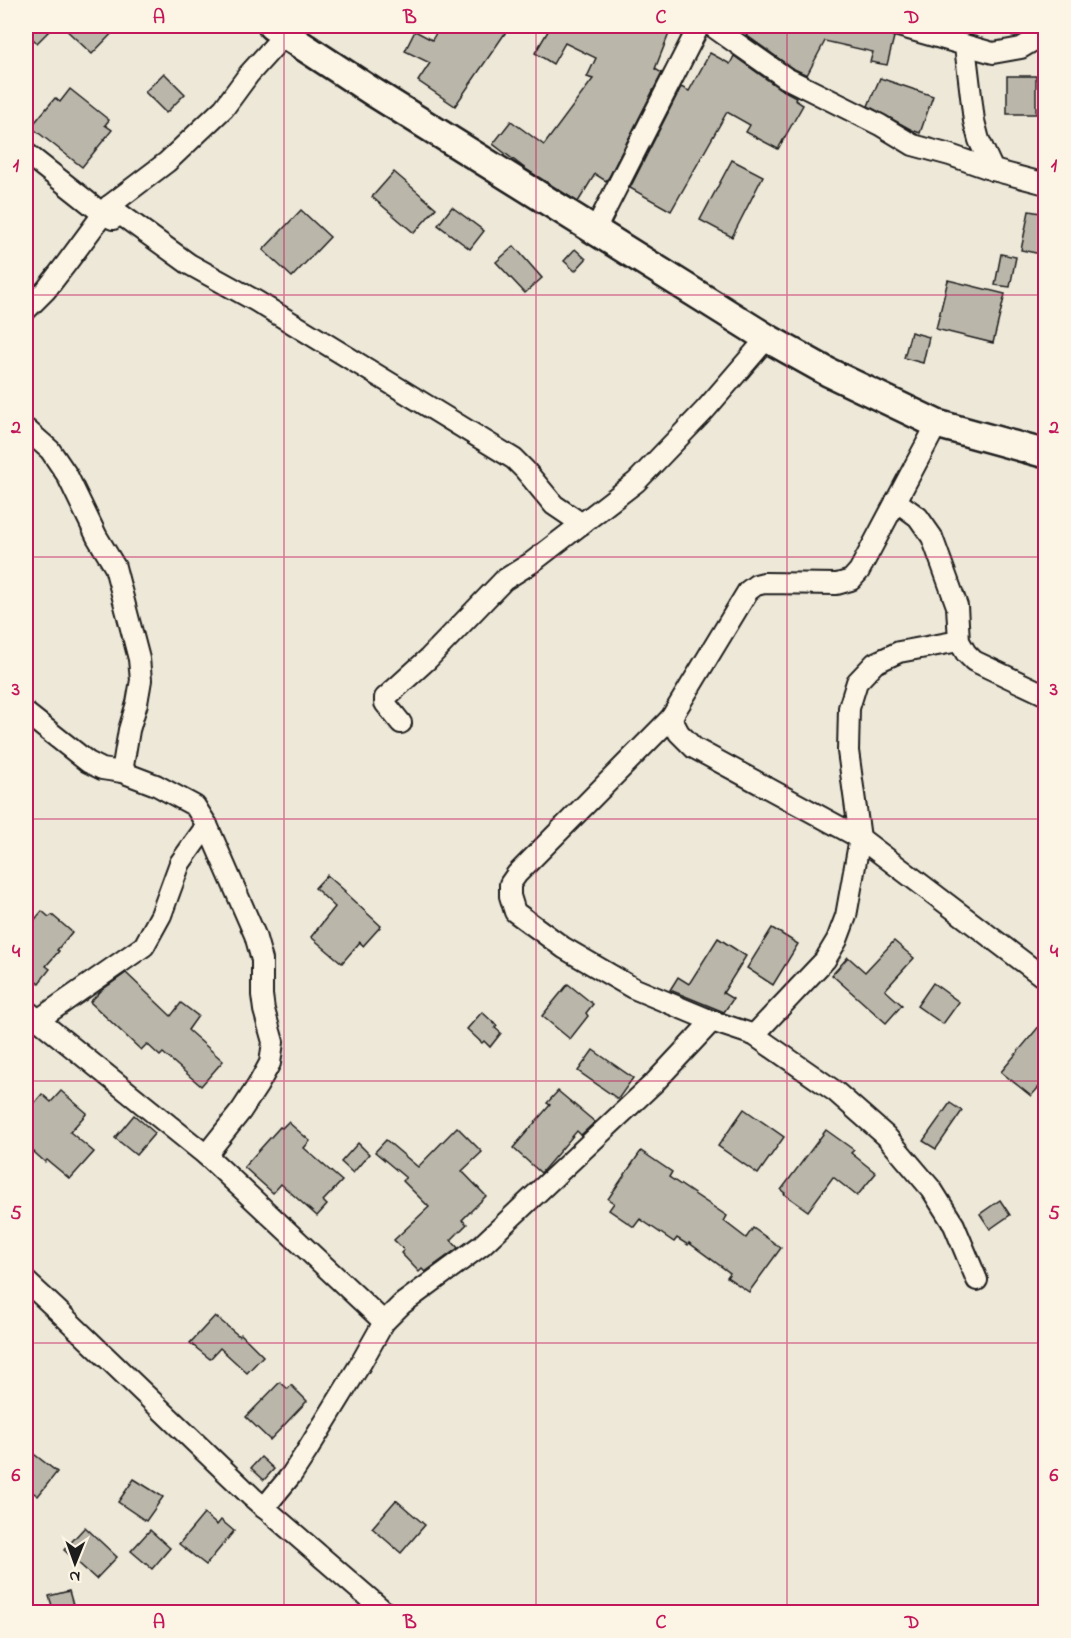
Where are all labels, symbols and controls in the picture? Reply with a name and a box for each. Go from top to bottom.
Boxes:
text: A [153,4,165,33]
text: B [402,4,417,33]
text: C [656,4,667,33]
text: D [904,4,919,33]
text: 1 [13,152,20,181]
text: 1 [1051,152,1058,181]
text: 2 [10,414,21,443]
text: 2 [1048,414,1059,443]
text: 3 [11,676,20,705]
text: 3 [1049,676,1058,705]
text: 4 [12,938,21,967]
text: 4 [1050,938,1059,967]
text: 5 [10,1200,22,1229]
text: 5 [1048,1200,1060,1229]
text: 6 [12,1462,21,1491]
text: 6 [1050,1462,1059,1491]
north arrow [45,1533,105,1593]
text: N [69,1564,80,1588]
text: A [153,1609,165,1638]
text: B [402,1609,417,1638]
text: C [656,1609,667,1638]
text: D [904,1609,919,1638]

